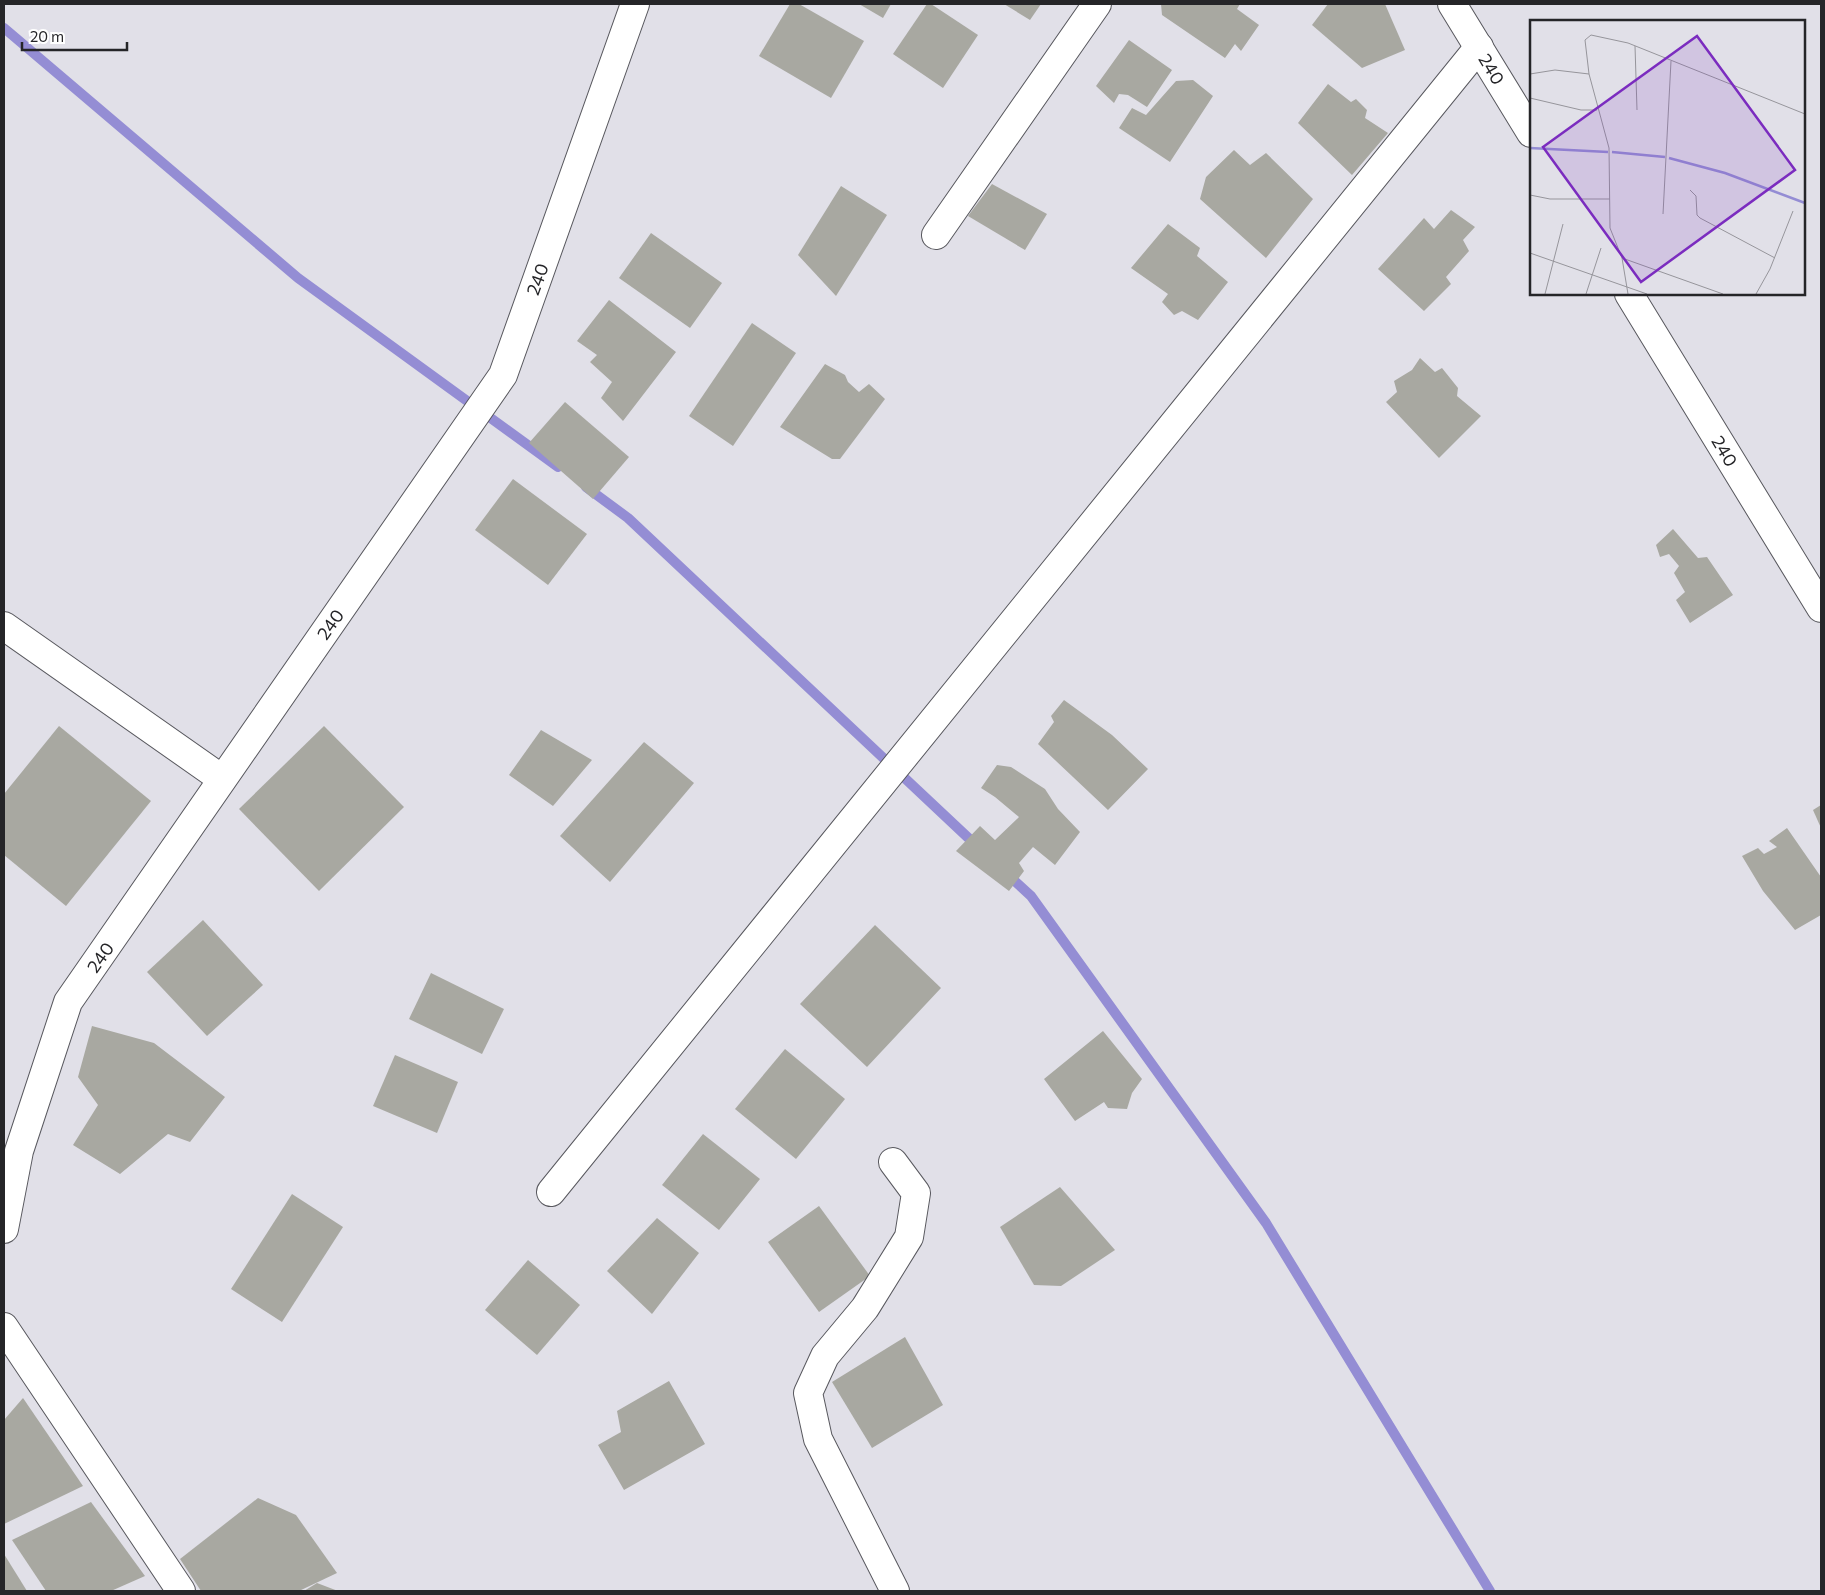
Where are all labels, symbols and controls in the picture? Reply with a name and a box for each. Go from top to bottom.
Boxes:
scale bar [22,20,128,52]
inset map [1530,20,1805,295]
text: 20 m [30,27,64,45]
street label: 240 [1474,50,1510,88]
street label: 240 [521,260,553,298]
street label: 240 [1707,432,1743,470]
street label: 240 [312,604,348,644]
street label: 240 [82,937,118,977]

